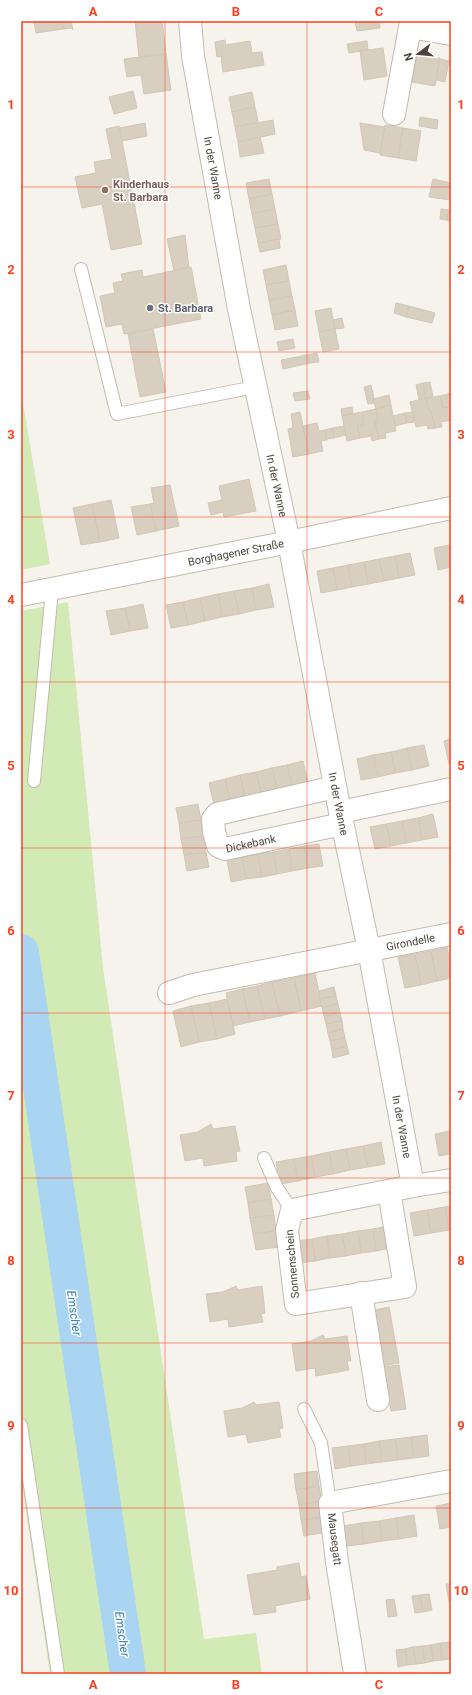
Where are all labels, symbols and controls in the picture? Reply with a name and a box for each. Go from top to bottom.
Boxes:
text: A [89,4,98,19]
text: B [232,4,240,19]
text: C [375,4,384,19]
north arrow [398,34,438,74]
text: N [401,51,416,62]
text: 1 [7,97,15,112]
text: 1 [457,97,465,112]
street label: In der Wanne [201,136,225,201]
place label: Kinderhaus St. Barbara [113,178,169,204]
marker: Kinderhaus St. Barbara [100,185,110,195]
text: 2 [7,262,15,277]
text: 2 [457,262,465,277]
place label: St. Barbara [158,302,213,315]
marker: St. Barbara [145,303,155,313]
text: 3 [7,427,15,442]
text: 3 [457,427,465,442]
street label: In der Wanne [263,453,290,519]
street label: Borghagener Straße [187,537,285,569]
text: 4 [7,592,15,607]
text: 4 [457,592,465,607]
text: 5 [7,758,15,773]
text: 5 [457,758,465,773]
street label: In der Wanne [326,771,351,837]
street label: Dickebank [225,832,277,856]
text: 6 [7,923,15,938]
text: 6 [457,923,465,938]
street label: Girondelle [385,931,436,954]
text: 7 [7,1088,15,1103]
text: 7 [457,1088,465,1103]
street label: In der Wanne [389,1094,414,1159]
street label: Sonnenschein [283,1229,302,1299]
text: 8 [7,1253,15,1268]
text: 8 [457,1253,465,1268]
water label: Emscher [64,1290,84,1338]
text: 9 [7,1418,15,1433]
text: 9 [457,1418,465,1433]
street label: Mausegatt [325,1512,344,1566]
text: 10 [4,1583,18,1598]
text: 10 [454,1583,468,1598]
water label: Emscher [112,1611,132,1659]
text: A [89,1677,98,1692]
text: B [232,1677,240,1692]
text: C [375,1677,384,1692]

